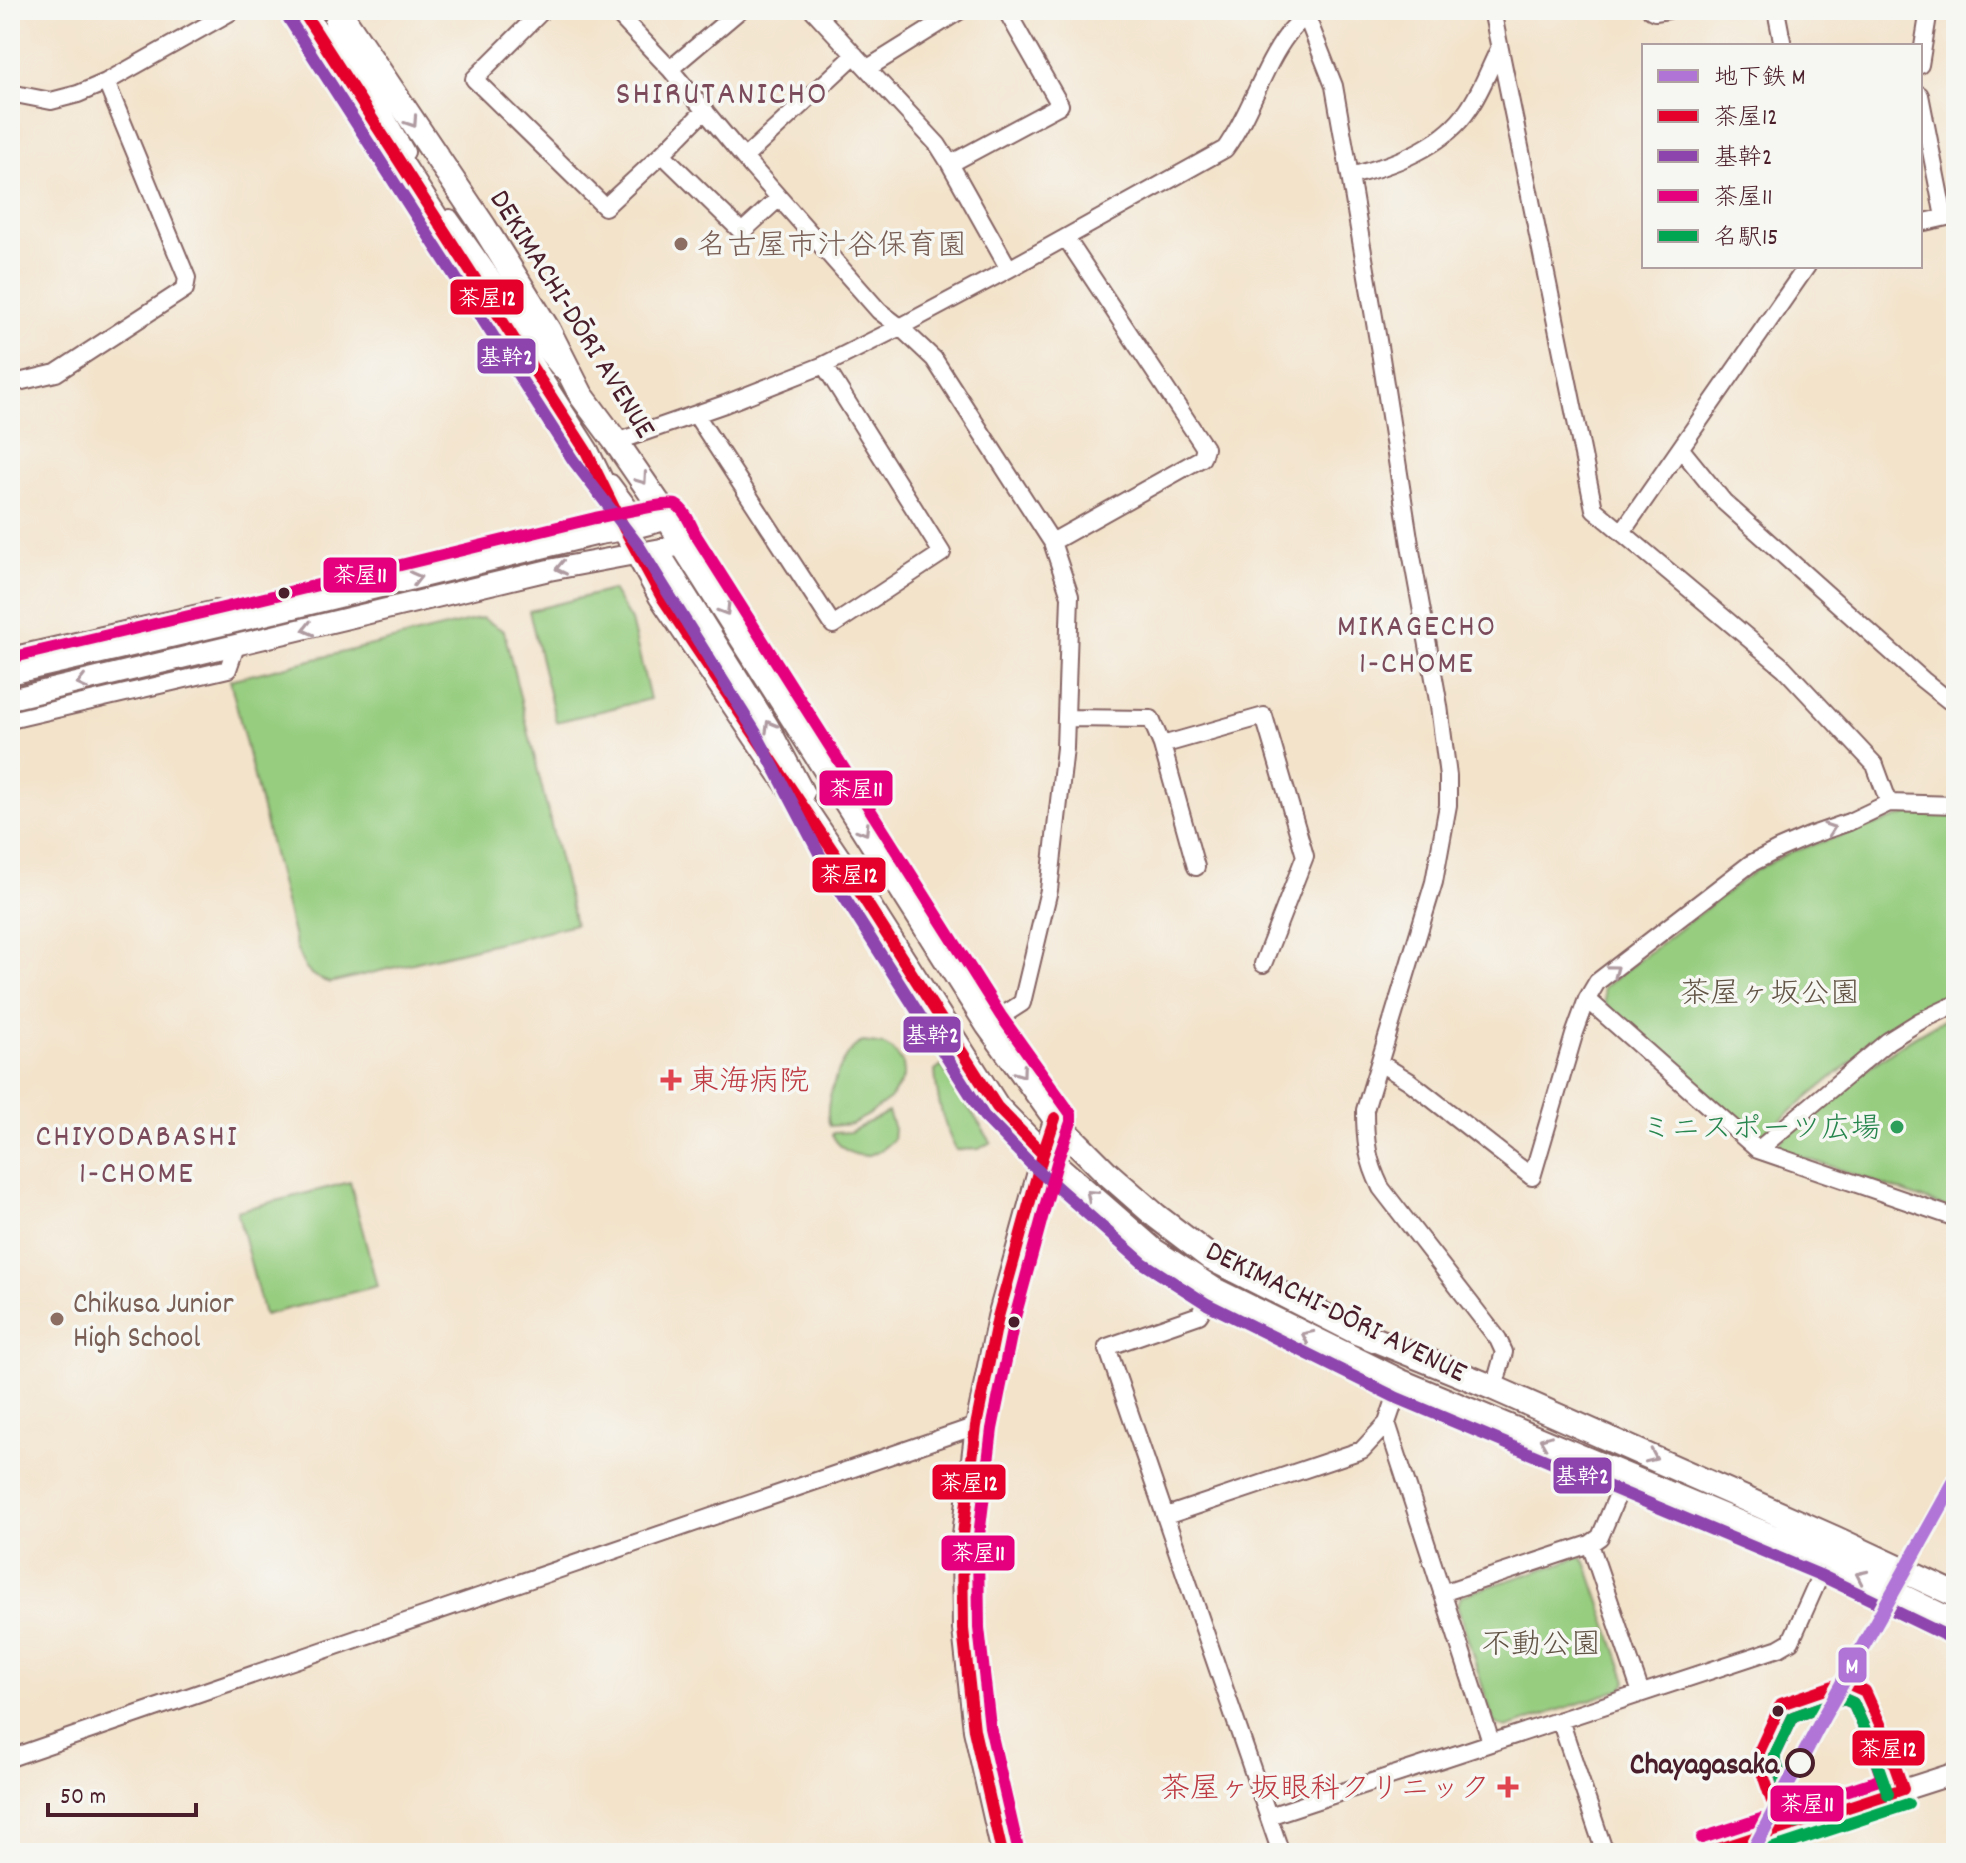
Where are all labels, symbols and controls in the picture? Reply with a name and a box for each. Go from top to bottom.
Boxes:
legend [1642,44,1922,268]
text: 地下鉄 M [1714,62,1806,96]
district label: SHIRUTANICHO [615,72,829,121]
text: 茶屋12 [1714,102,1778,136]
one-way arrow [402,113,417,127]
text: 基幹2 [1714,142,1773,176]
text: 茶屋11 [1714,182,1773,216]
street label: DEKIMACHI-DŌRI AVENUE [476,183,664,448]
text: 名駅15 [1714,222,1778,256]
place label: 名古屋市汁谷保育園 [697,227,967,270]
marker: 名古屋市汁谷保育園 [672,235,690,253]
line badge: 茶屋12 [449,278,525,316]
text: 茶屋12 [458,285,516,316]
line badge: 基幹2 [476,337,537,375]
text: 基幹2 [479,344,533,375]
one-way arrow [632,471,647,485]
line badge: 茶屋11 [322,556,398,594]
one-way arrow [554,559,568,576]
text: 茶屋11 [333,562,387,593]
one-way arrow [408,570,422,587]
unlabelled marker [276,585,292,601]
one-way arrow [716,602,731,616]
district label: MIKAGECHO 1-CHOME [1337,606,1497,689]
one-way arrow [302,620,315,637]
one-way arrow [76,674,90,691]
one-way arrow [764,720,780,735]
line badge: 茶屋11 [818,769,894,807]
text: 茶屋11 [829,776,883,807]
one-way arrow [855,821,870,836]
one-way arrow [1822,822,1836,838]
line badge: 茶屋12 [811,856,887,894]
text: 茶屋12 [820,862,878,893]
one-way arrow [1605,965,1619,979]
park label: 茶屋ヶ坂公園 [1680,975,1860,1018]
line badge: 基幹2 [902,1015,962,1054]
text: 基幹2 [905,1022,959,1053]
place label: 東海病院 [689,1063,809,1106]
one-way arrow [1011,1063,1026,1077]
marker: 東海病院 [660,1069,682,1091]
place label: ミニスポーツ広場 [1641,1110,1881,1153]
district label: CHIYODABASHI 1-CHOME [35,1116,239,1199]
marker: ミニスポーツ広場 [1888,1118,1906,1136]
one-way arrow [1085,1190,1100,1205]
street label: DEKIMACHI-DŌRI AVENUE [1197,1232,1473,1396]
place label: Chikusa Junior High School [73,1285,234,1362]
marker: Chikusa Junior High School [48,1310,66,1328]
unlabelled marker [1006,1314,1022,1330]
one-way arrow [1301,1330,1315,1346]
one-way arrow [1539,1435,1553,1451]
one-way arrow [1644,1448,1658,1464]
line badge: 基幹2 [1552,1456,1613,1495]
line badge: 茶屋12 [931,1463,1007,1501]
text: 基幹2 [1555,1463,1609,1494]
text: 茶屋12 [940,1470,998,1501]
line badge: 茶屋11 [940,1534,1016,1572]
text: 茶屋11 [951,1540,1005,1571]
one-way arrow [1855,1570,1869,1586]
park label: 不動公園 [1481,1626,1601,1669]
line badge: M [1837,1646,1868,1684]
text: M [1846,1653,1858,1684]
unlabelled marker [1770,1703,1786,1719]
line badge: 茶屋12 [1851,1729,1926,1767]
text: 茶屋12 [1859,1736,1917,1767]
place label: Chayagasaka [1630,1746,1780,1789]
marker: Chayagasaka [1786,1749,1814,1777]
scale bar [48,1767,196,1817]
place label: 茶屋ヶ坂眼科クリニック [1160,1770,1490,1813]
marker: 茶屋ヶ坂眼科クリニック [1497,1776,1519,1798]
text: 50 m [60,1781,106,1815]
line badge: 茶屋11 [1769,1784,1845,1823]
text: 茶屋11 [1780,1791,1834,1822]

